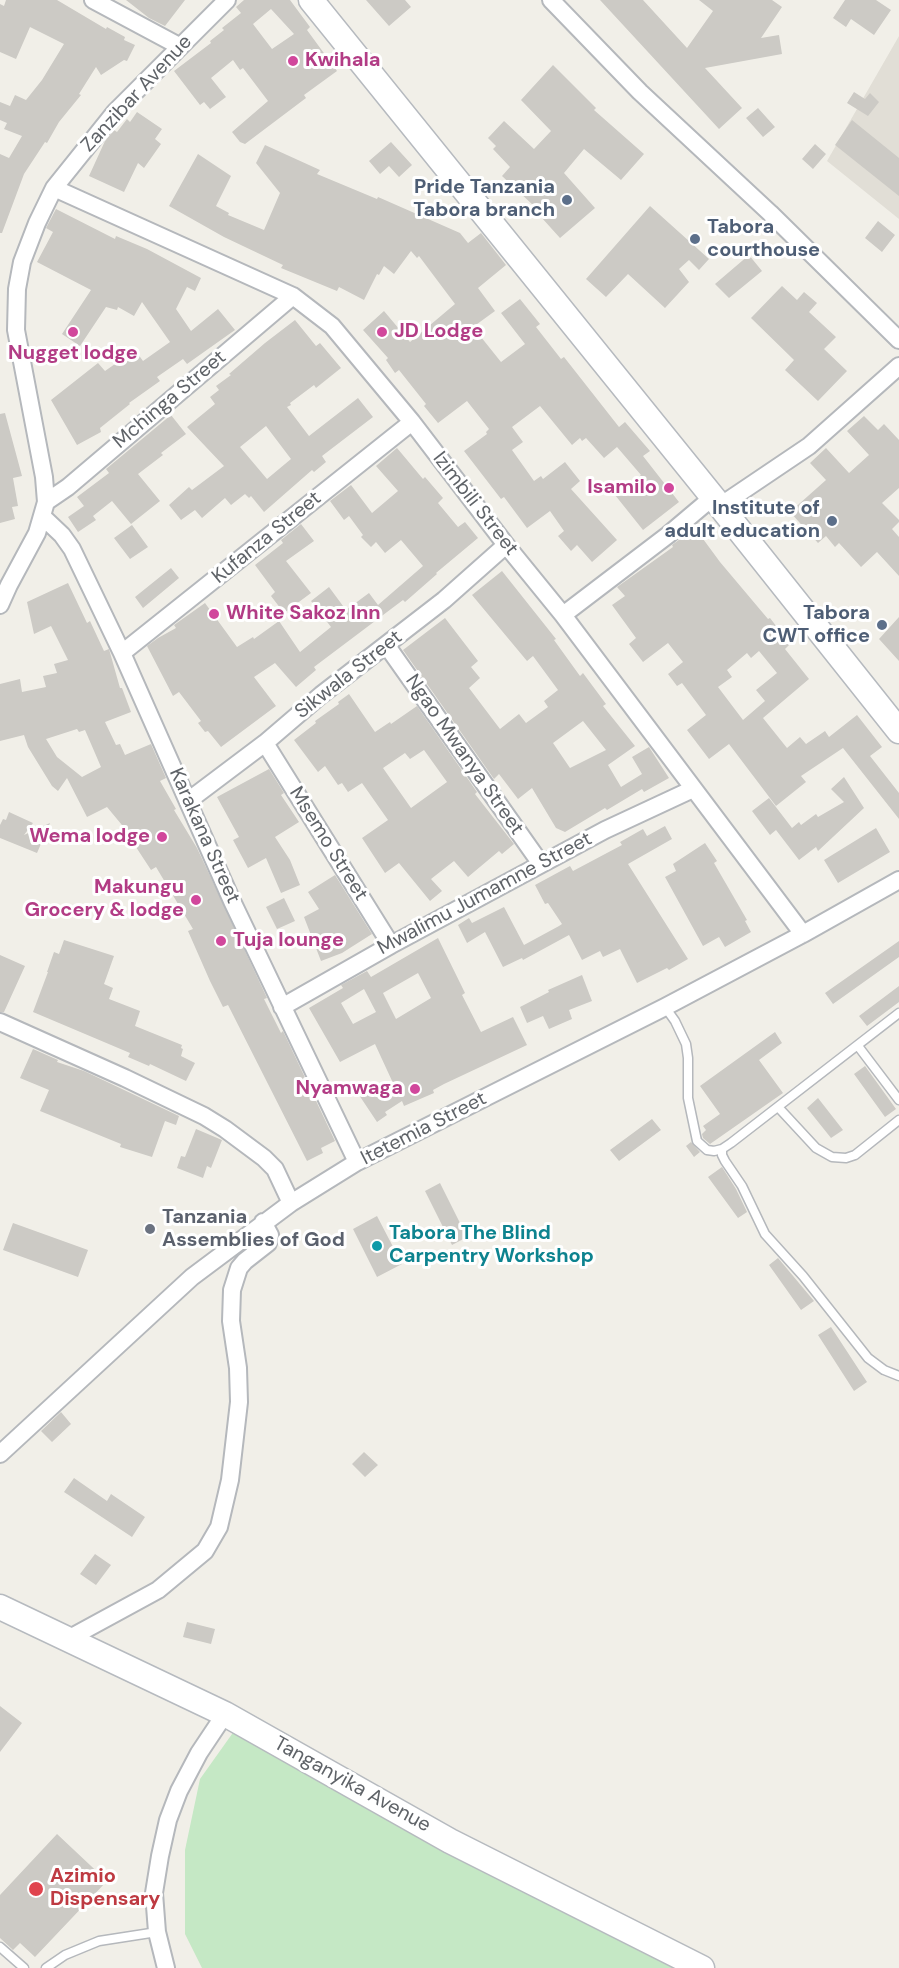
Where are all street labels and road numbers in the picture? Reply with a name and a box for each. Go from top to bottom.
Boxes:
street label: Zanzibar Avenue [77,31,197,157]
street label: Mchinga Street [109,346,231,454]
street label: Izimbili Street [427,447,523,561]
street label: Kufanza Street [208,487,326,589]
street label: Sikwala Street [291,626,407,724]
street label: Ngao Mwanya Street [400,670,528,840]
street label: Karakana Street [163,765,245,907]
street label: Msemo Street [283,783,373,905]
street label: Mwalimu Jumamne Street [374,827,596,961]
street label: Itetemia Street [357,1087,491,1171]
street label: Tanganyika Avenue [269,1732,435,1838]

